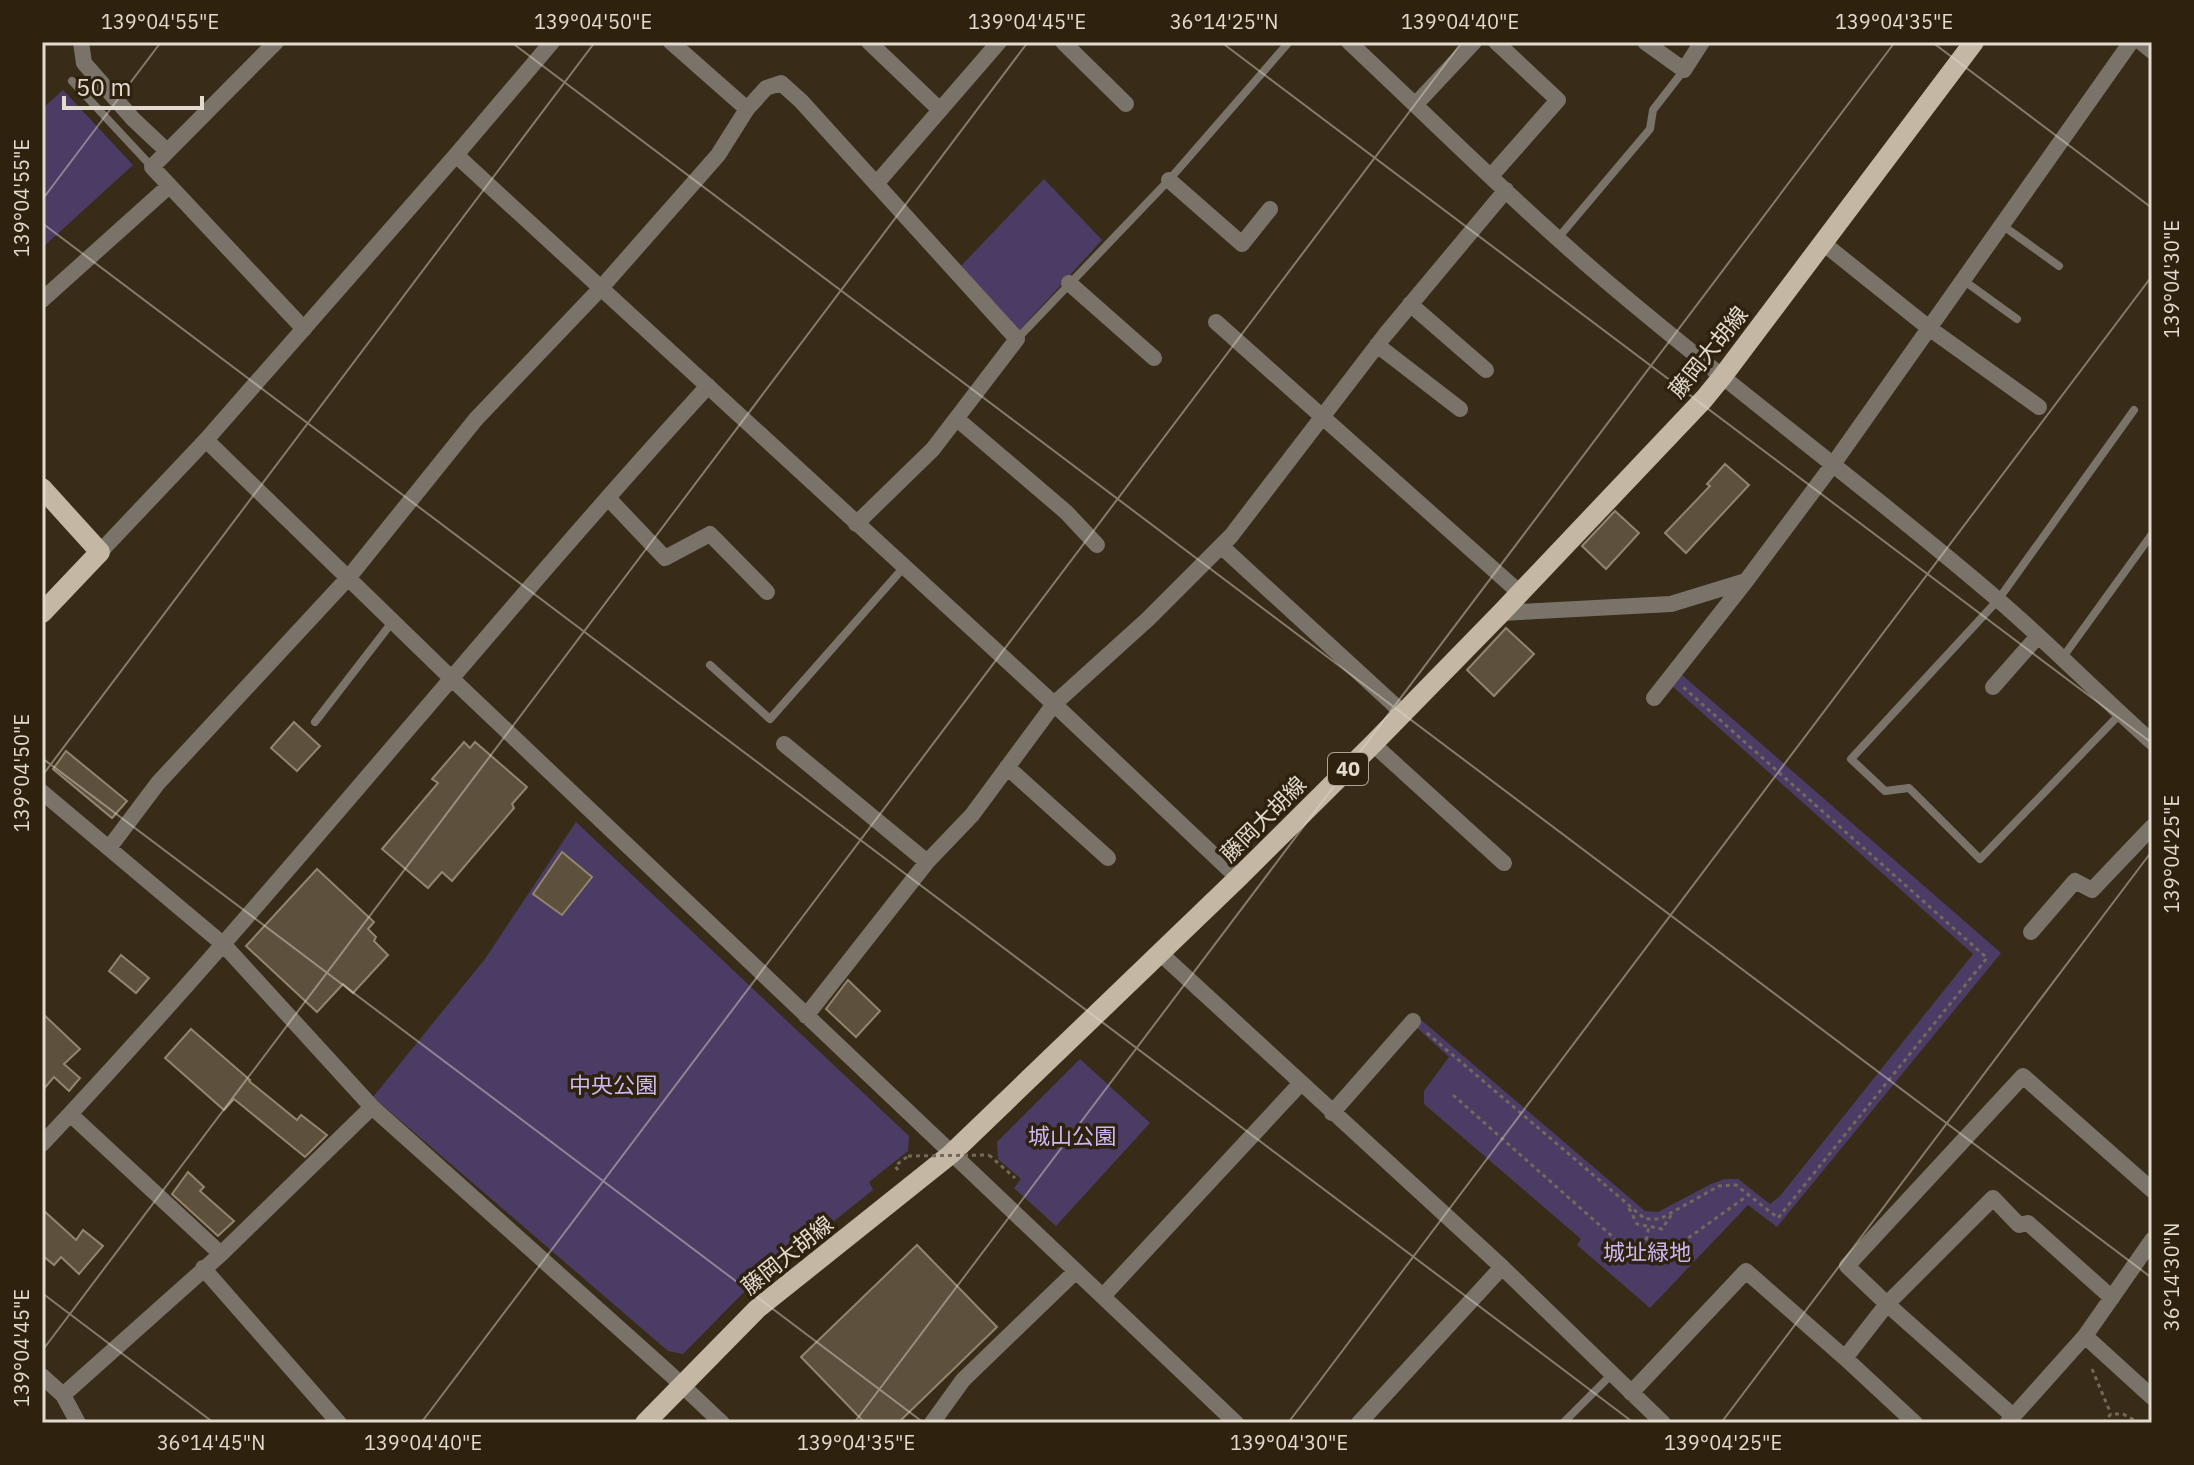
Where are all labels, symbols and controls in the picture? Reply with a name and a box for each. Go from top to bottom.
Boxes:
text: 139°04'55"E [101,8,219,35]
text: 139°04'50"E [534,8,652,35]
text: 139°04'45"E [968,8,1086,35]
text: 36°14'25"N [1170,8,1278,35]
text: 139°04'40"E [1401,8,1519,35]
text: 139°04'35"E [1835,8,1953,35]
scale bar [64,60,202,110]
text: 50 m [76,71,131,103]
text: 139°04'55"E [8,139,35,257]
text: 139°04'30"E [2158,220,2185,338]
street label: 藤岡大胡線 [1662,300,1753,404]
text: 139°04'50"E [8,714,35,832]
road number: 40 [1328,753,1368,785]
street label: 藤岡大胡線 [1213,769,1312,868]
text: 139°04'25"E [2158,795,2185,913]
park label: 中央公園 [569,1070,657,1099]
park label: 城山公園 [1028,1121,1116,1150]
street label: 藤岡大胡線 [735,1209,839,1300]
text: 36°14'30"N [2158,1223,2185,1331]
park label: 城址緑地 [1603,1237,1691,1266]
text: 139°04'45"E [8,1289,35,1407]
text: 36°14'45"N [157,1429,265,1456]
text: 139°04'40"E [364,1429,482,1456]
text: 139°04'35"E [797,1429,915,1456]
text: 139°04'30"E [1230,1429,1348,1456]
text: 139°04'25"E [1664,1429,1782,1456]

